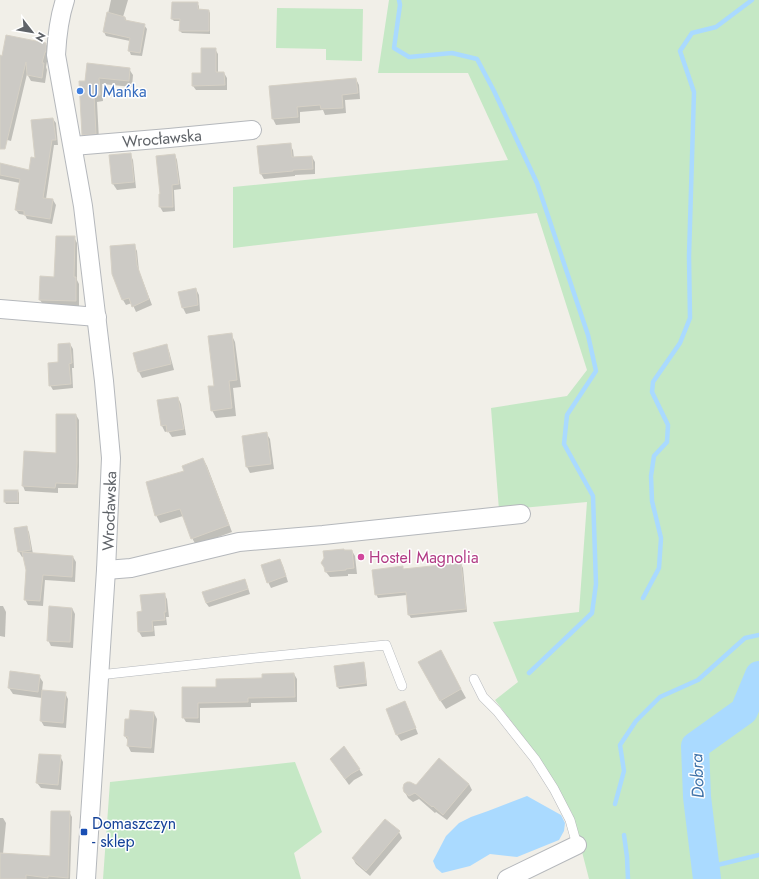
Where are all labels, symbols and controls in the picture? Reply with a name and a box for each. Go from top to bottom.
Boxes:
north arrow [12,12,52,52]
text: N [31,29,50,45]
place label: U Mańka [88,80,147,103]
marker: U Mańka [75,86,85,96]
street label: Wrocławska [121,124,203,153]
street label: Wrocławska [97,471,122,551]
place label: Hostel Magnolia [369,546,479,569]
marker: Hostel Magnolia [356,552,366,562]
water label: Dobra [684,753,710,799]
place label: Domaszczyn - sklep [92,812,176,853]
marker: Domaszczyn - sklep [79,827,89,837]

